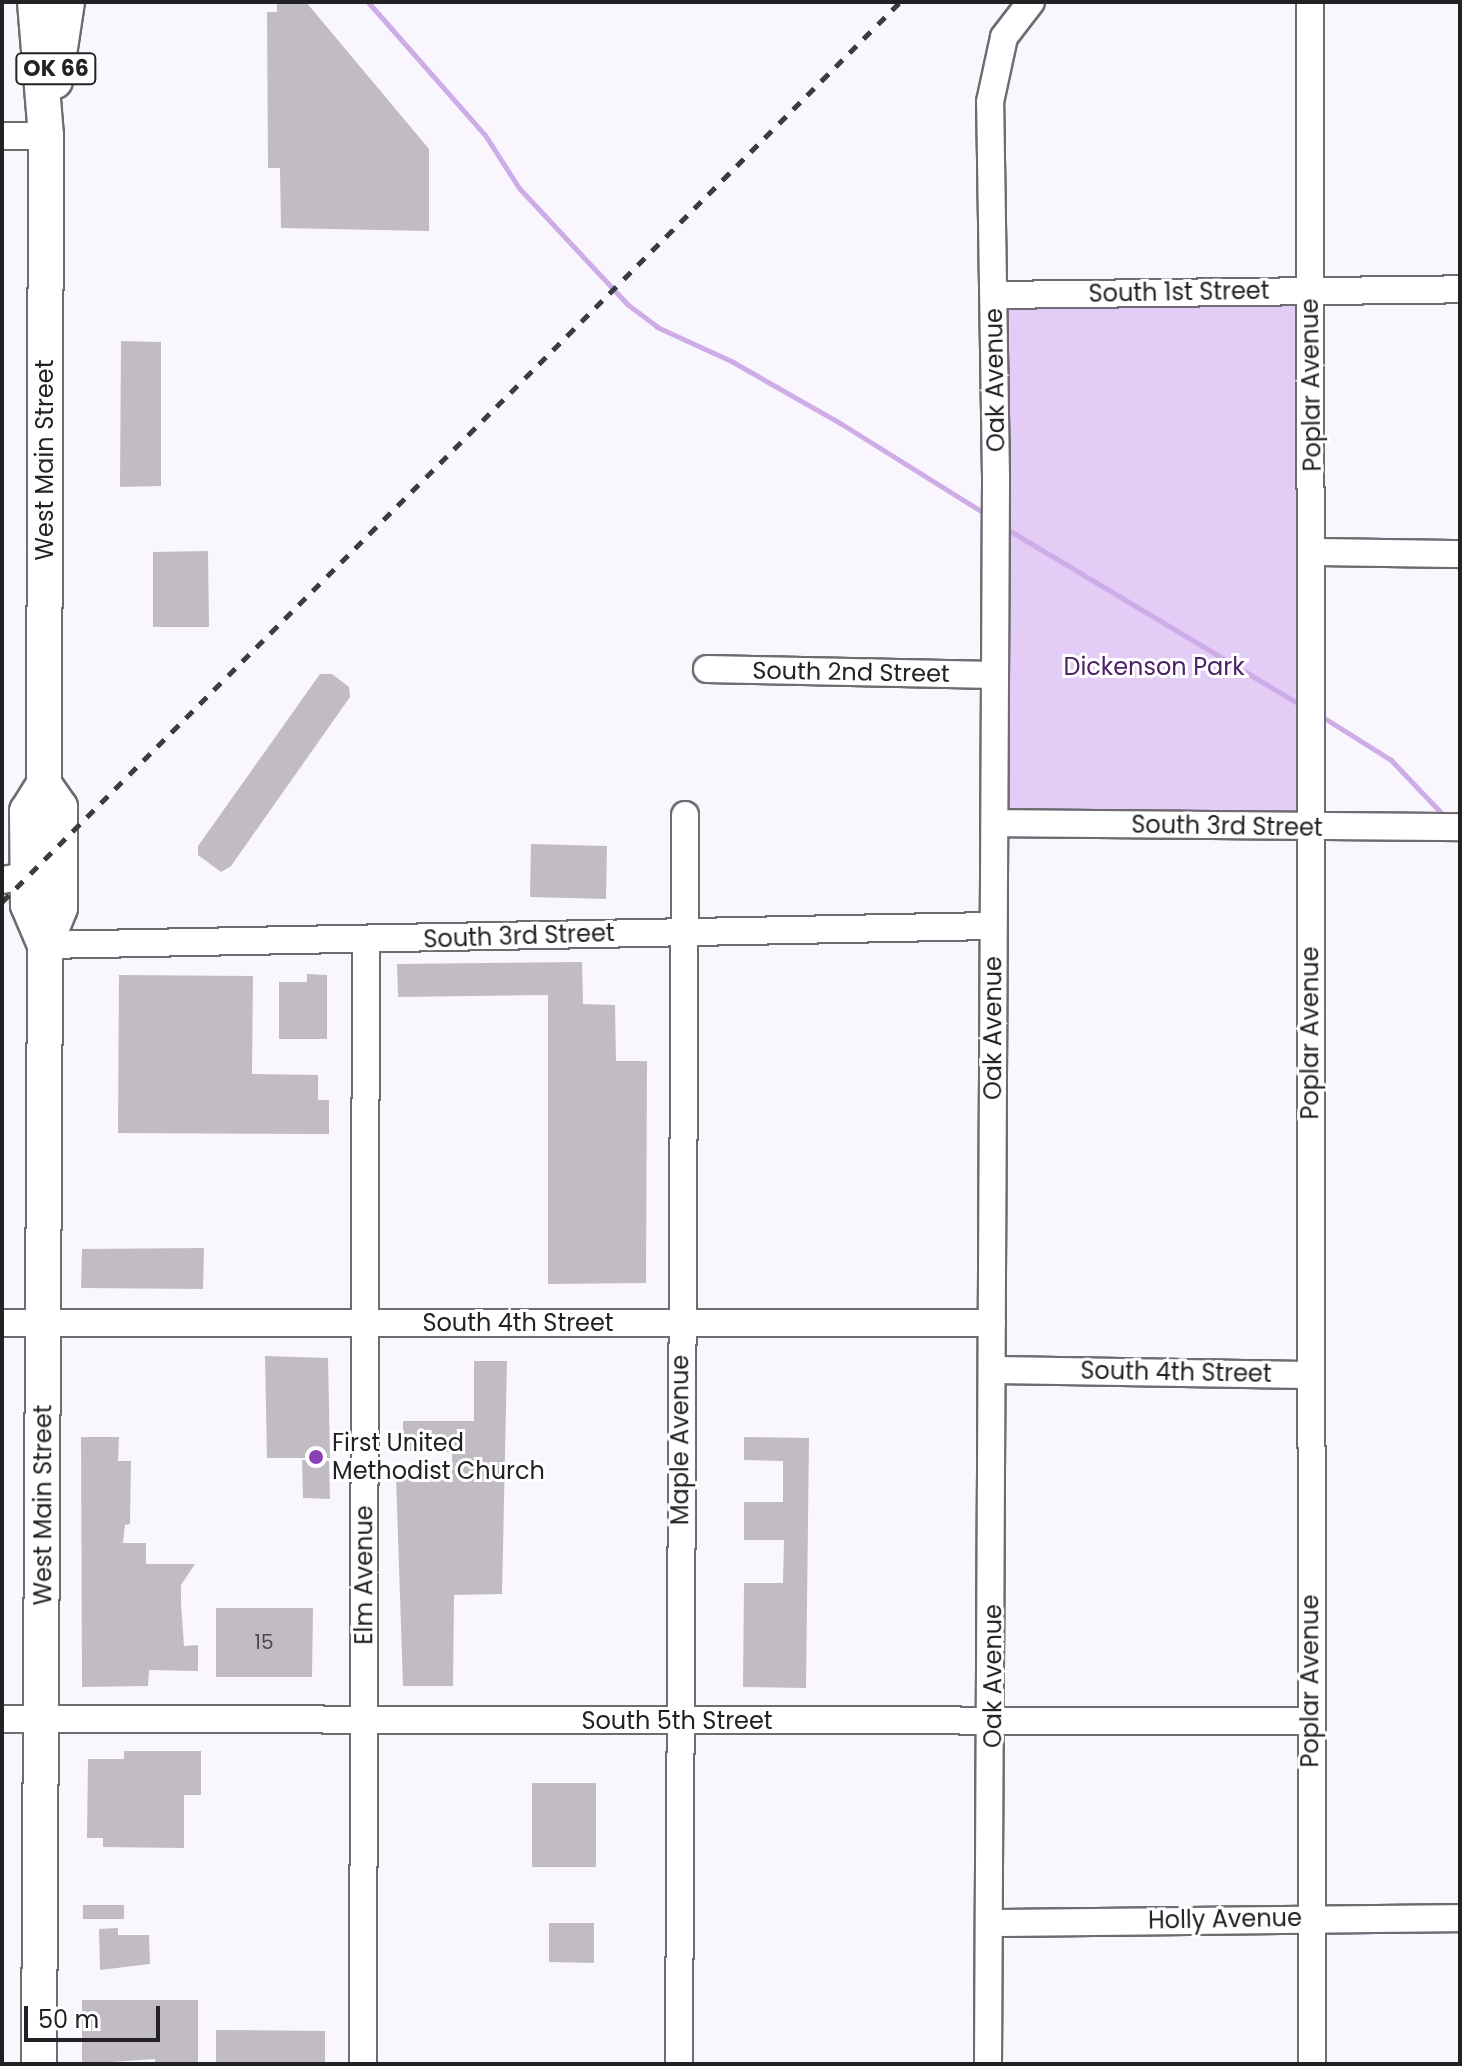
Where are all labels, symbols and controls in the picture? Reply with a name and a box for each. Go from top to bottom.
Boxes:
road number: OK 66 [14,51,98,87]
street label: South 1st Street [1088,276,1270,308]
street label: Poplar Avenue [1295,298,1327,472]
street label: Oak Avenue [979,308,1011,452]
street label: West Main Street [31,360,59,560]
park label: Dickenson Park [1063,653,1245,681]
street label: South 2nd Street [752,656,950,688]
street label: South 3rd Street [1131,810,1323,842]
street label: South 3rd Street [423,918,615,954]
street label: Poplar Avenue [1296,946,1324,1120]
street label: Oak Avenue [979,956,1007,1100]
street label: South 4th Street [422,1309,614,1337]
street label: Maple Avenue [666,1355,694,1525]
street label: South 4th Street [1080,1356,1272,1388]
street label: West Main Street [29,1405,57,1605]
place label: First United Methodist Church [332,1429,545,1485]
marker: First United Methodist Church [307,1448,325,1466]
street label: Elm Avenue [350,1505,378,1645]
street label: Poplar Avenue [1296,1594,1324,1768]
street label: Oak Avenue [979,1604,1007,1748]
house number: 15 [255,1630,273,1654]
street label: South 5th Street [581,1707,773,1735]
street label: Holly Avenue [1148,1903,1302,1935]
scale bar [28,1990,164,2040]
text: 50 m [38,2003,99,2036]

